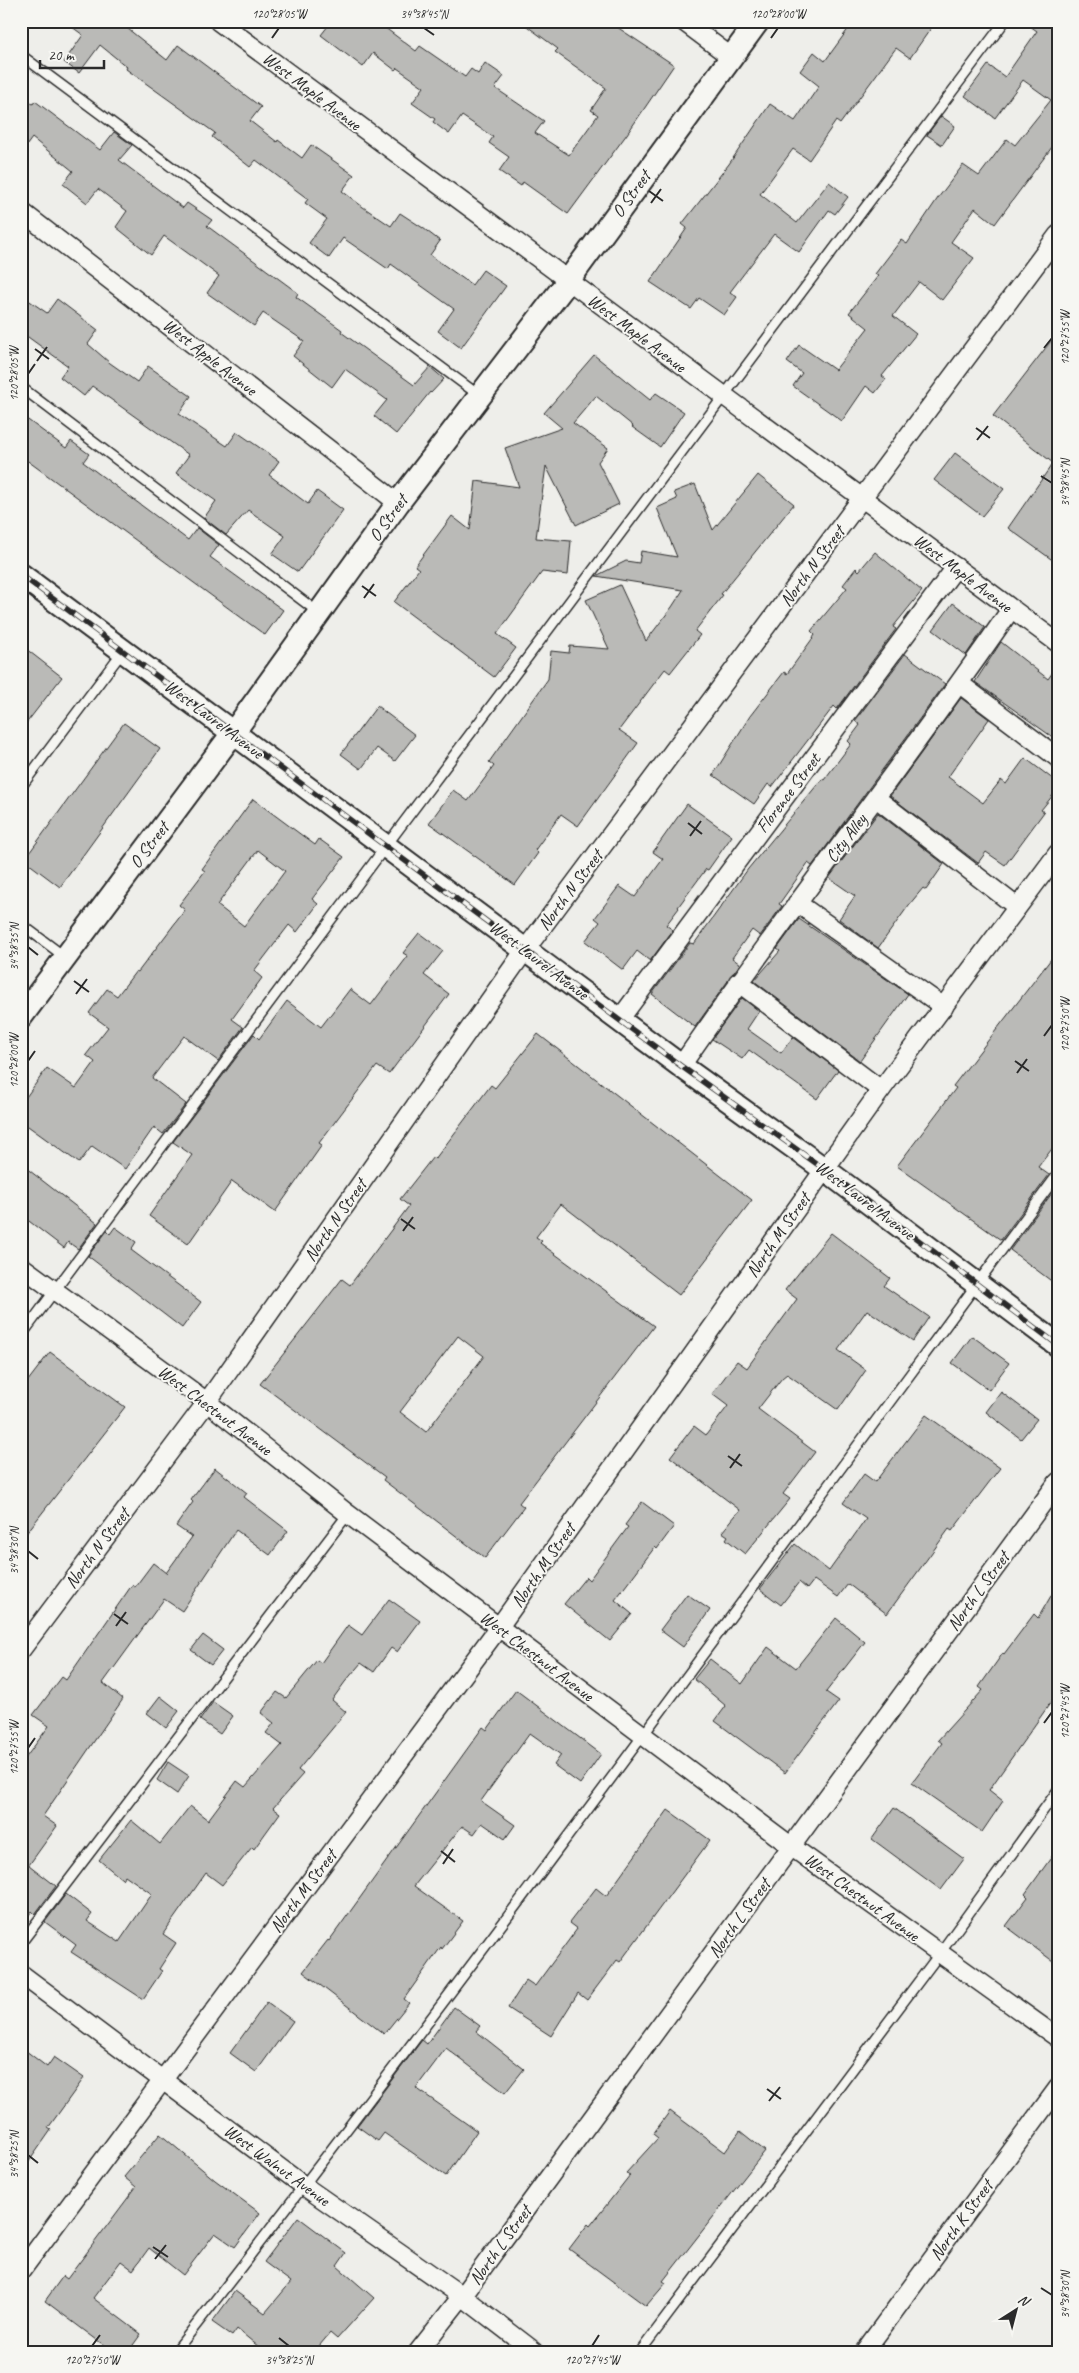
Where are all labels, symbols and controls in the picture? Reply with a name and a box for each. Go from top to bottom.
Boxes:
text: 120°28'05"W [252,6,308,22]
text: 34°38'45"N [400,6,449,22]
text: 120°28'00"W [751,6,807,22]
scale bar [40,38,104,70]
text: 20 m [48,46,75,65]
street label: West Maple Avenue [259,47,366,136]
street label: O Street [607,164,657,222]
street label: West Maple Avenue [584,289,691,378]
text: 120°27'55"W [1057,309,1073,365]
street label: West Apple Avenue [159,314,262,401]
text: 120°28'05"W [6,345,22,401]
text: 34°38'45"N [1057,458,1073,507]
street label: O Street [364,488,414,546]
street label: North N Street [775,519,851,611]
street label: West Maple Avenue [910,529,1017,618]
street label: West Laurel Avenue [160,675,269,764]
street label: Florence Street [751,747,826,837]
street label: City Alley [821,808,873,867]
street label: O Street [124,815,175,873]
street label: North N Street [533,843,609,935]
street label: West Laurel Avenue [485,916,594,1005]
text: 34°38'35"N [6,922,22,971]
text: 120°27'50"W [1057,996,1073,1052]
text: 120°28'00"W [6,1032,22,1088]
street label: West Laurel Avenue [811,1156,920,1245]
street label: North N Street [299,1172,373,1265]
street label: North M Street [741,1186,817,1281]
street label: West Chestnut Avenue [154,1360,277,1461]
street label: North N Street [60,1501,136,1593]
street label: North M Street [506,1516,582,1611]
text: 34°38'30"N [6,1526,22,1575]
street label: North L Street [942,1545,1016,1635]
street label: West Chestnut Avenue [476,1606,599,1707]
text: 120°27'45"W [1057,1683,1073,1739]
text: 120°27'55"W [6,1719,22,1775]
street label: North M Street [265,1843,343,1937]
street label: West Chestnut Avenue [800,1848,925,1947]
street label: North L Street [703,1872,777,1962]
street label: West Walnut Avenue [220,2119,335,2211]
text: 34°38'25"N [6,2130,22,2179]
street label: North K Street [925,2173,999,2264]
street label: North L Street [464,2199,538,2289]
text: 34°38'30"N [1057,2270,1073,2319]
north arrow [992,2286,1042,2336]
text: N [1015,2290,1034,2311]
text: 120°27'50"W [65,2352,121,2368]
text: 34°38'25"N [265,2352,314,2368]
text: 120°27'45"W [565,2352,621,2368]

